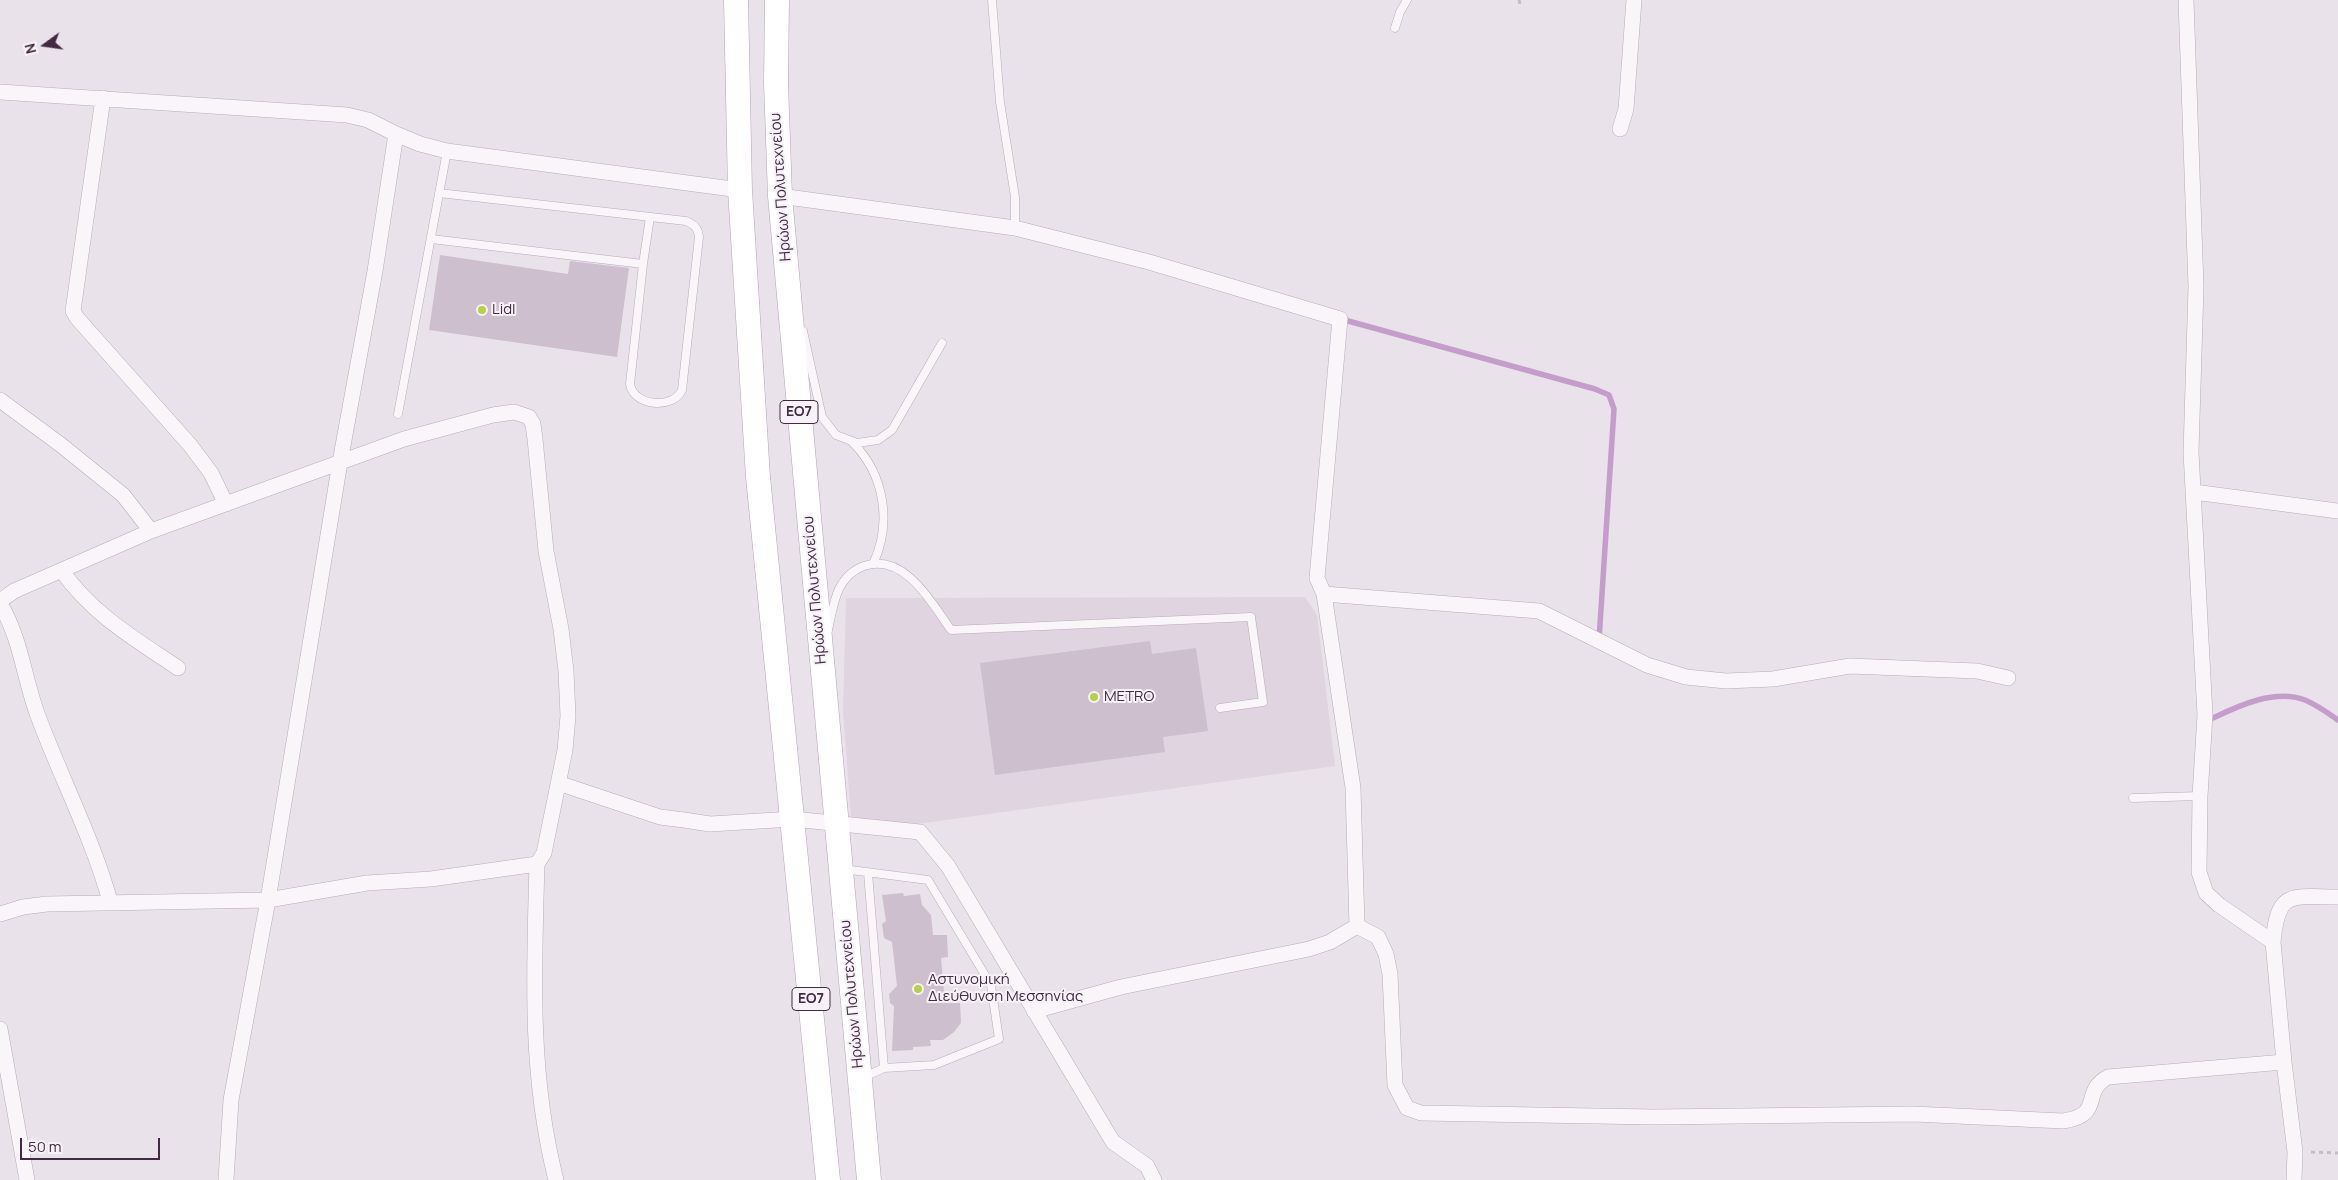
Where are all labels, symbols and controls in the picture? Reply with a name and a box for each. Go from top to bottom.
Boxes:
north arrow [20,20,70,70]
text: N [20,42,40,56]
street label: Ηρώων Πολυτεχνείου [767,112,795,262]
place label: Lidl [492,301,516,319]
marker: Lidl [476,304,488,316]
road number: ΕΟ7 [780,401,818,424]
street label: Ηρώων Πολυτεχνείου [800,515,830,665]
place label: METRO [1104,688,1154,706]
marker: METRO [1088,691,1100,703]
street label: Ηρώων Πολυτεχνείου [837,919,867,1069]
place label: Αστυνομική Διεύθυνση Μεσσηνίας [928,971,1083,1006]
marker: Αστυνομική Διεύθυνση Μεσσηνίας [912,983,924,995]
road number: ΕΟ7 [792,988,830,1011]
scale bar [22,1128,162,1160]
text: 50 m [28,1136,62,1157]

